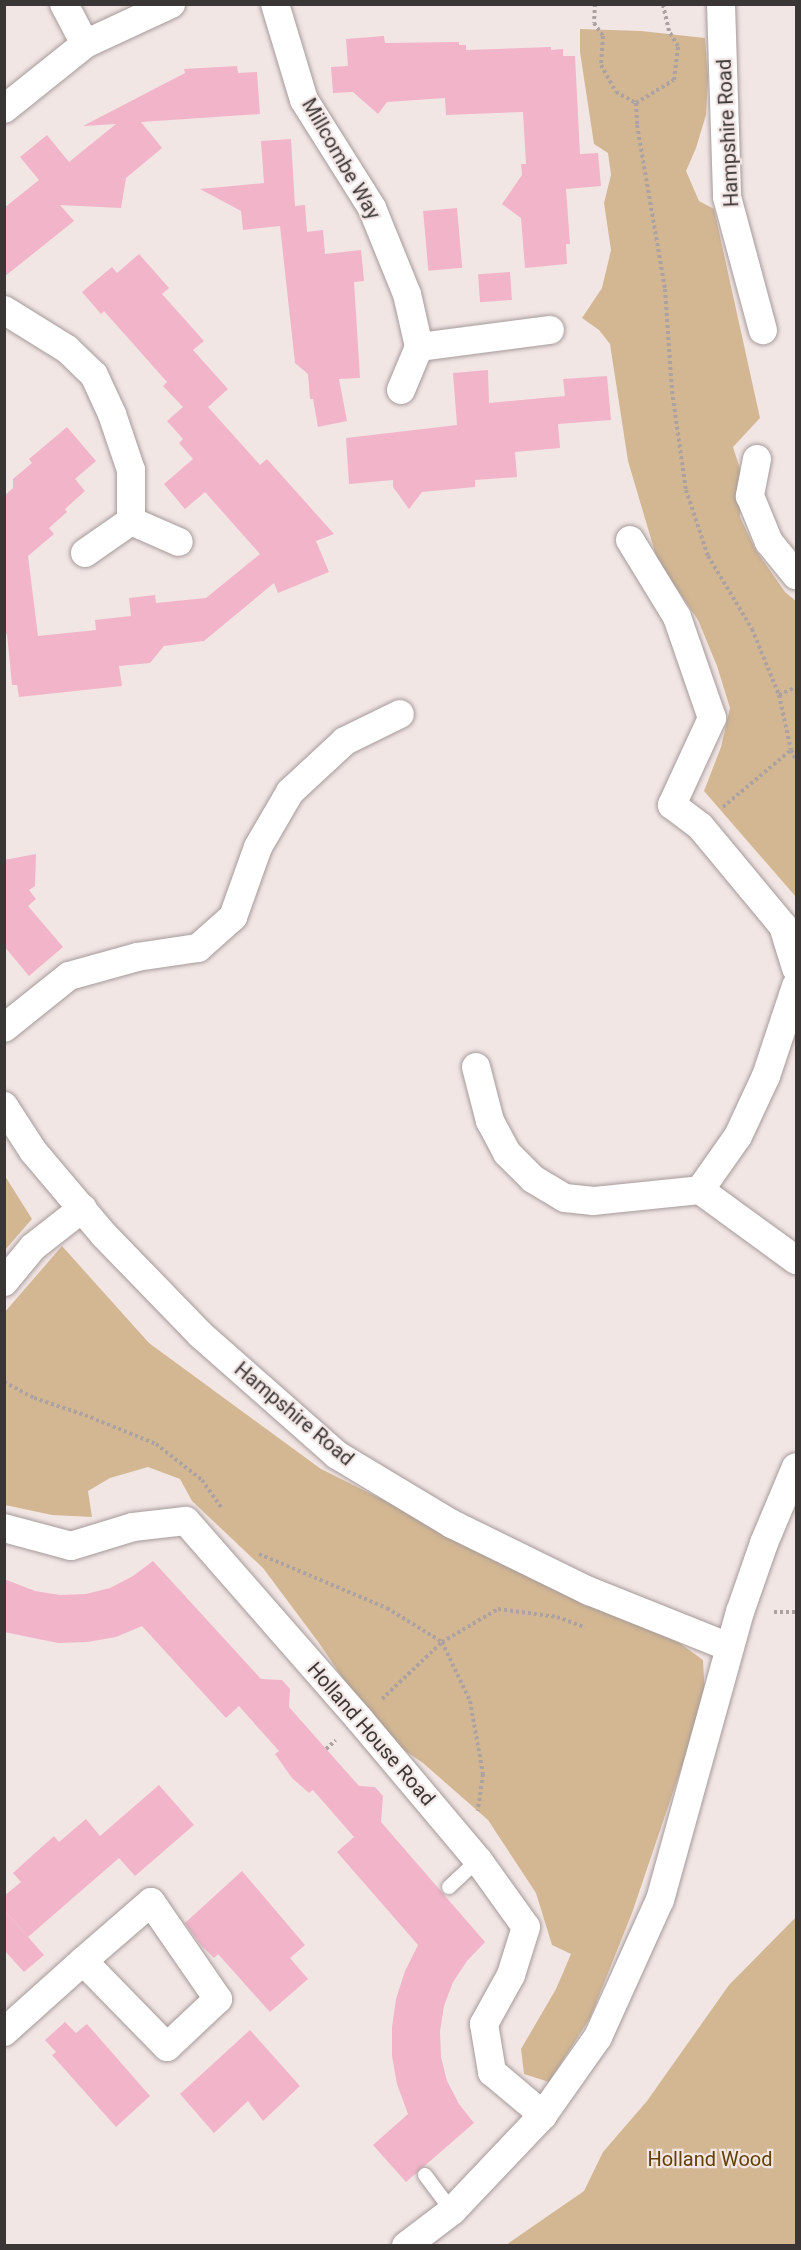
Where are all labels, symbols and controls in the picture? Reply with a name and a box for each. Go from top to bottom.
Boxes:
street label: Hampshire Road [712,58,744,208]
street label: Millcombe Way [297,94,385,224]
street label: Hampshire Road [230,1357,358,1471]
street label: Holland House Road [302,1657,440,1811]
park label: Holland Wood [647,2147,773,2171]

